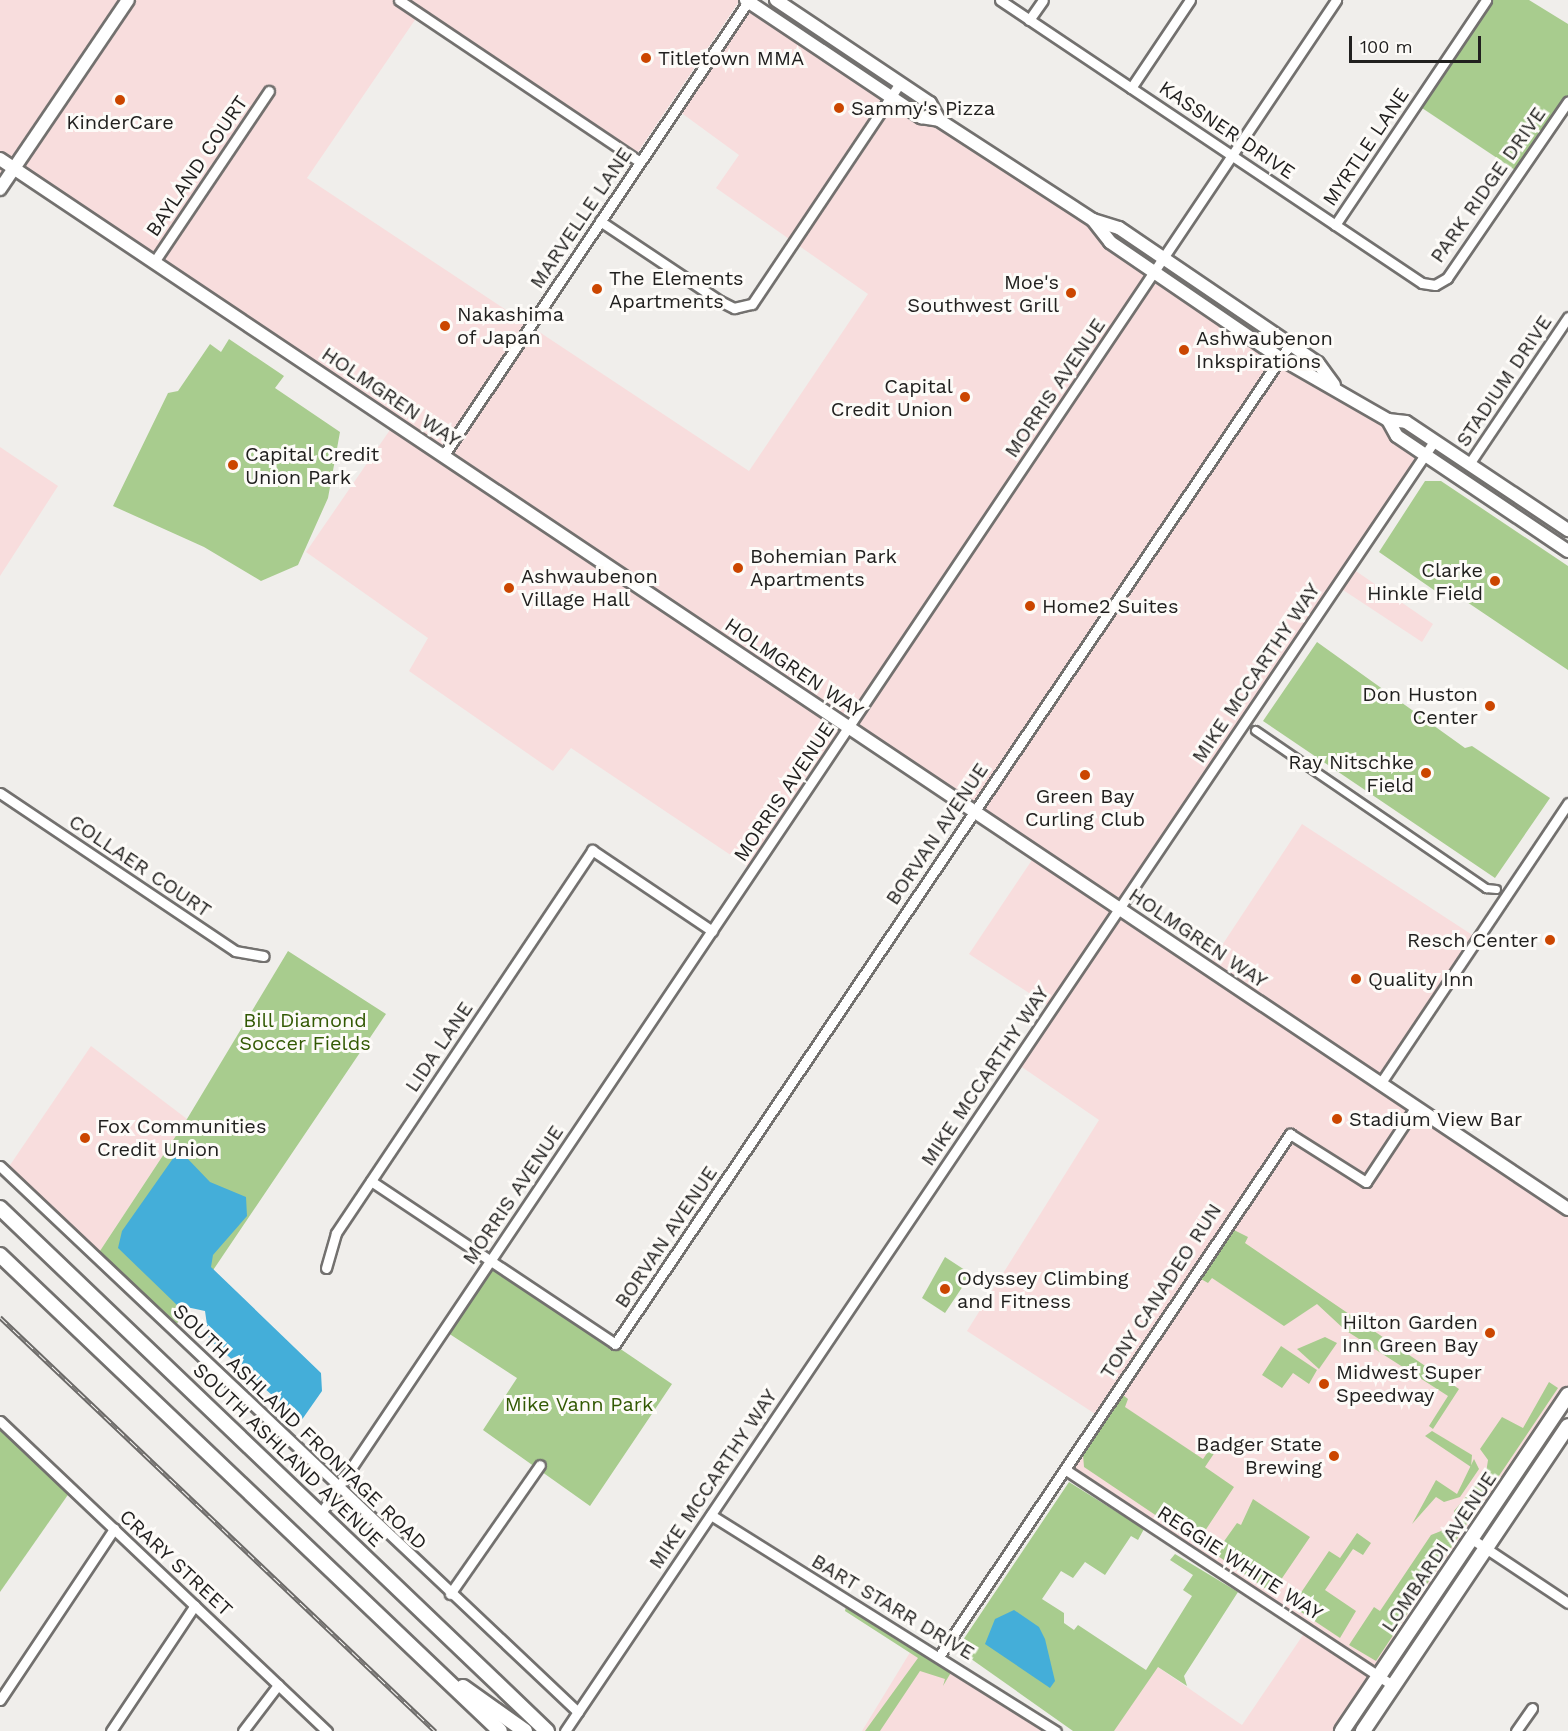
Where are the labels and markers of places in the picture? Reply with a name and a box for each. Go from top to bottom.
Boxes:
place label: Titletown MMA [658,46,804,70]
marker: Titletown MMA [639,51,653,65]
marker: KinderCare [113,93,127,107]
place label: Sammy's Pizza [851,96,995,120]
marker: Sammy's Pizza [832,101,846,115]
place label: KinderCare [66,110,174,134]
place label: The Elements Apartments [609,266,744,313]
place label: Moe's Southwest Grill [907,270,1059,317]
marker: The Elements Apartments [590,282,604,296]
marker: Moe's Southwest Grill [1064,286,1078,300]
place label: Nakashima of Japan [457,302,564,349]
marker: Nakashima of Japan [438,319,452,333]
place label: Ashwaubenon Inkspirations [1196,326,1333,373]
marker: Ashwaubenon Inkspirations [1177,343,1191,357]
place label: Capital Credit Union [831,374,953,421]
marker: Capital Credit Union [958,390,972,404]
place label: Capital Credit Union Park [245,442,380,489]
marker: Capital Credit Union Park [226,458,240,472]
place label: Bohemian Park Apartments [750,544,897,591]
place label: Clarke Hinkle Field [1367,558,1483,605]
marker: Bohemian Park Apartments [731,561,745,575]
place label: Ashwaubenon Village Hall [521,564,658,611]
marker: Clarke Hinkle Field [1488,574,1502,588]
marker: Ashwaubenon Village Hall [502,581,516,595]
place label: Home2 Suites [1042,594,1178,618]
marker: Home2 Suites [1023,599,1037,613]
place label: Don Huston Center [1362,682,1478,729]
marker: Don Huston Center [1483,699,1497,713]
place label: Ray Nitschke Field [1288,750,1414,797]
marker: Ray Nitschke Field [1419,766,1433,780]
marker: Green Bay Curling Club [1078,768,1092,782]
place label: Green Bay Curling Club [1025,784,1145,831]
place label: Resch Center [1407,928,1538,952]
marker: Resch Center [1543,933,1557,947]
place label: Quality Inn [1368,967,1474,991]
marker: Quality Inn [1349,972,1363,986]
place label: Stadium View Bar [1349,1107,1523,1131]
marker: Stadium View Bar [1330,1112,1344,1126]
place label: Fox Communities Credit Union [97,1114,267,1161]
marker: Fox Communities Credit Union [78,1131,92,1145]
place label: Odyssey Climbing and Fitness [957,1266,1129,1313]
marker: Odyssey Climbing and Fitness [938,1282,952,1296]
place label: Hilton Garden Inn Green Bay [1342,1310,1478,1357]
marker: Hilton Garden Inn Green Bay [1483,1326,1497,1340]
place label: Midwest Super Speedway [1336,1360,1482,1407]
marker: Midwest Super Speedway [1317,1377,1331,1391]
place label: Badger State Brewing [1196,1432,1322,1479]
marker: Badger State Brewing [1327,1449,1341,1463]

